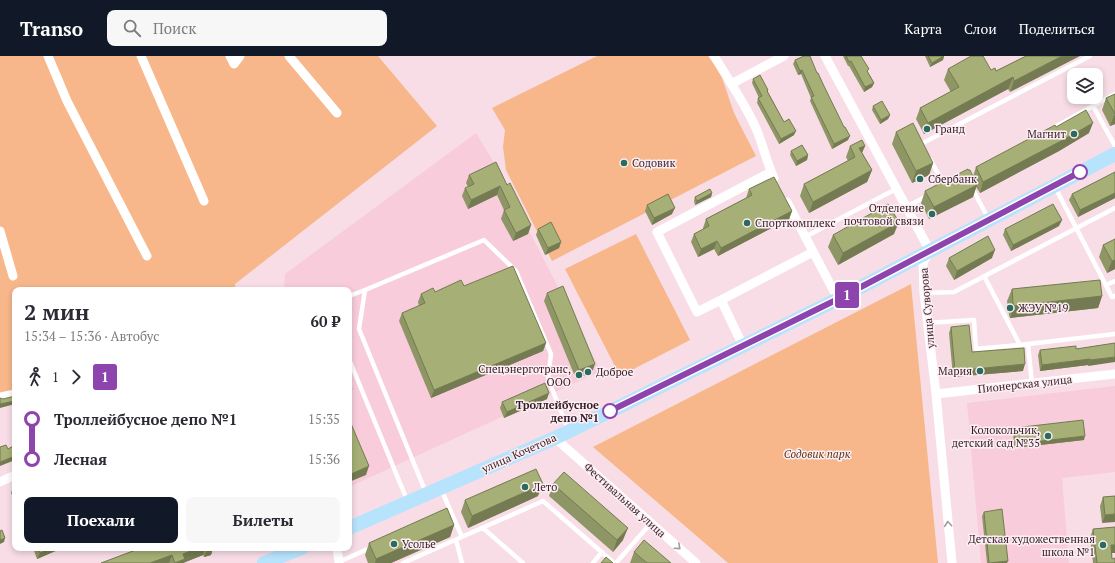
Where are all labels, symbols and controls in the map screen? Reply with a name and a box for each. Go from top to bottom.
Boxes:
search box [107,10,387,46]
text: Transo [20,16,83,41]
icon: search [121,17,143,39]
text: Поиск [153,18,196,38]
text: Карта [904,19,942,38]
text: Слои [964,19,997,38]
text: Поделиться [1019,19,1095,38]
map controls [1067,68,1103,104]
button: layers [1067,68,1103,104]
place label: Гранд [935,122,965,136]
marker: Гранд [922,124,932,134]
place label: Магнит [1027,127,1067,141]
marker: Магнит [1069,129,1079,139]
place label: Содовик [632,156,676,170]
marker: Содовик [619,158,629,168]
unlabelled marker [1072,164,1088,180]
place label: Сбербанк [928,172,977,186]
marker: Сбербанк [915,174,925,184]
place label: Отделение почтовой связи [844,201,924,228]
marker: Отделение почтовой связи [927,209,937,219]
place label: Спорткомплекс [755,216,836,230]
marker: Спорткомплекс [742,218,752,228]
street label: улица Суворова [916,267,938,350]
line badge: 1 [834,282,860,308]
text: 1 [843,285,851,304]
text: 2 мин [24,297,89,326]
place label: ЖЭУ №19 [1018,301,1069,315]
marker: ЖЭУ №19 [1005,303,1015,313]
text: 60 ₽ [311,311,340,331]
text: 15:34 – 15:36 · Автобус [24,327,159,345]
place label: Спецэнерготранс, ООО [478,362,571,389]
place label: Мария [938,364,972,378]
place label: Доброе [596,365,634,379]
icon: walk [24,366,46,388]
icon: forward [65,366,87,388]
marker: Мария [975,366,985,376]
text: 1 [101,367,109,386]
marker: Доброе [583,367,593,377]
text: 1 [52,368,59,386]
marker: Спецэнерготранс, ООО [574,370,584,380]
street label: Пионерская улица [977,372,1073,396]
place label: Троллейбусное депо №1 [516,398,599,425]
marker: Троллейбусное депо №1 [602,403,618,419]
text: Троллейбусное депо №1 [54,409,237,429]
text: 15:35 [308,410,340,428]
place label: Колокольчик, детский сад №35 [952,423,1040,450]
street label: улица Кочетова [479,430,559,476]
marker: Колокольчик, детский сад №35 [1043,431,1053,441]
park label: Содовик парк [784,447,851,461]
text: Лесная [54,449,107,469]
text: 15:36 [308,450,340,468]
street label: Фестивальная улица [581,460,669,541]
place label: Лето [532,480,557,494]
marker: Лето [520,482,530,492]
button: Поехали [24,497,178,543]
button: Билеты [186,497,340,543]
one-way arrow [944,521,953,527]
place label: Детская художественная школа №1 [968,532,1095,559]
place label: Усолье [402,537,436,551]
marker: Усолье [389,539,399,549]
marker: Детская художественная школа №1 [1098,540,1108,550]
one-way arrow [673,542,681,550]

